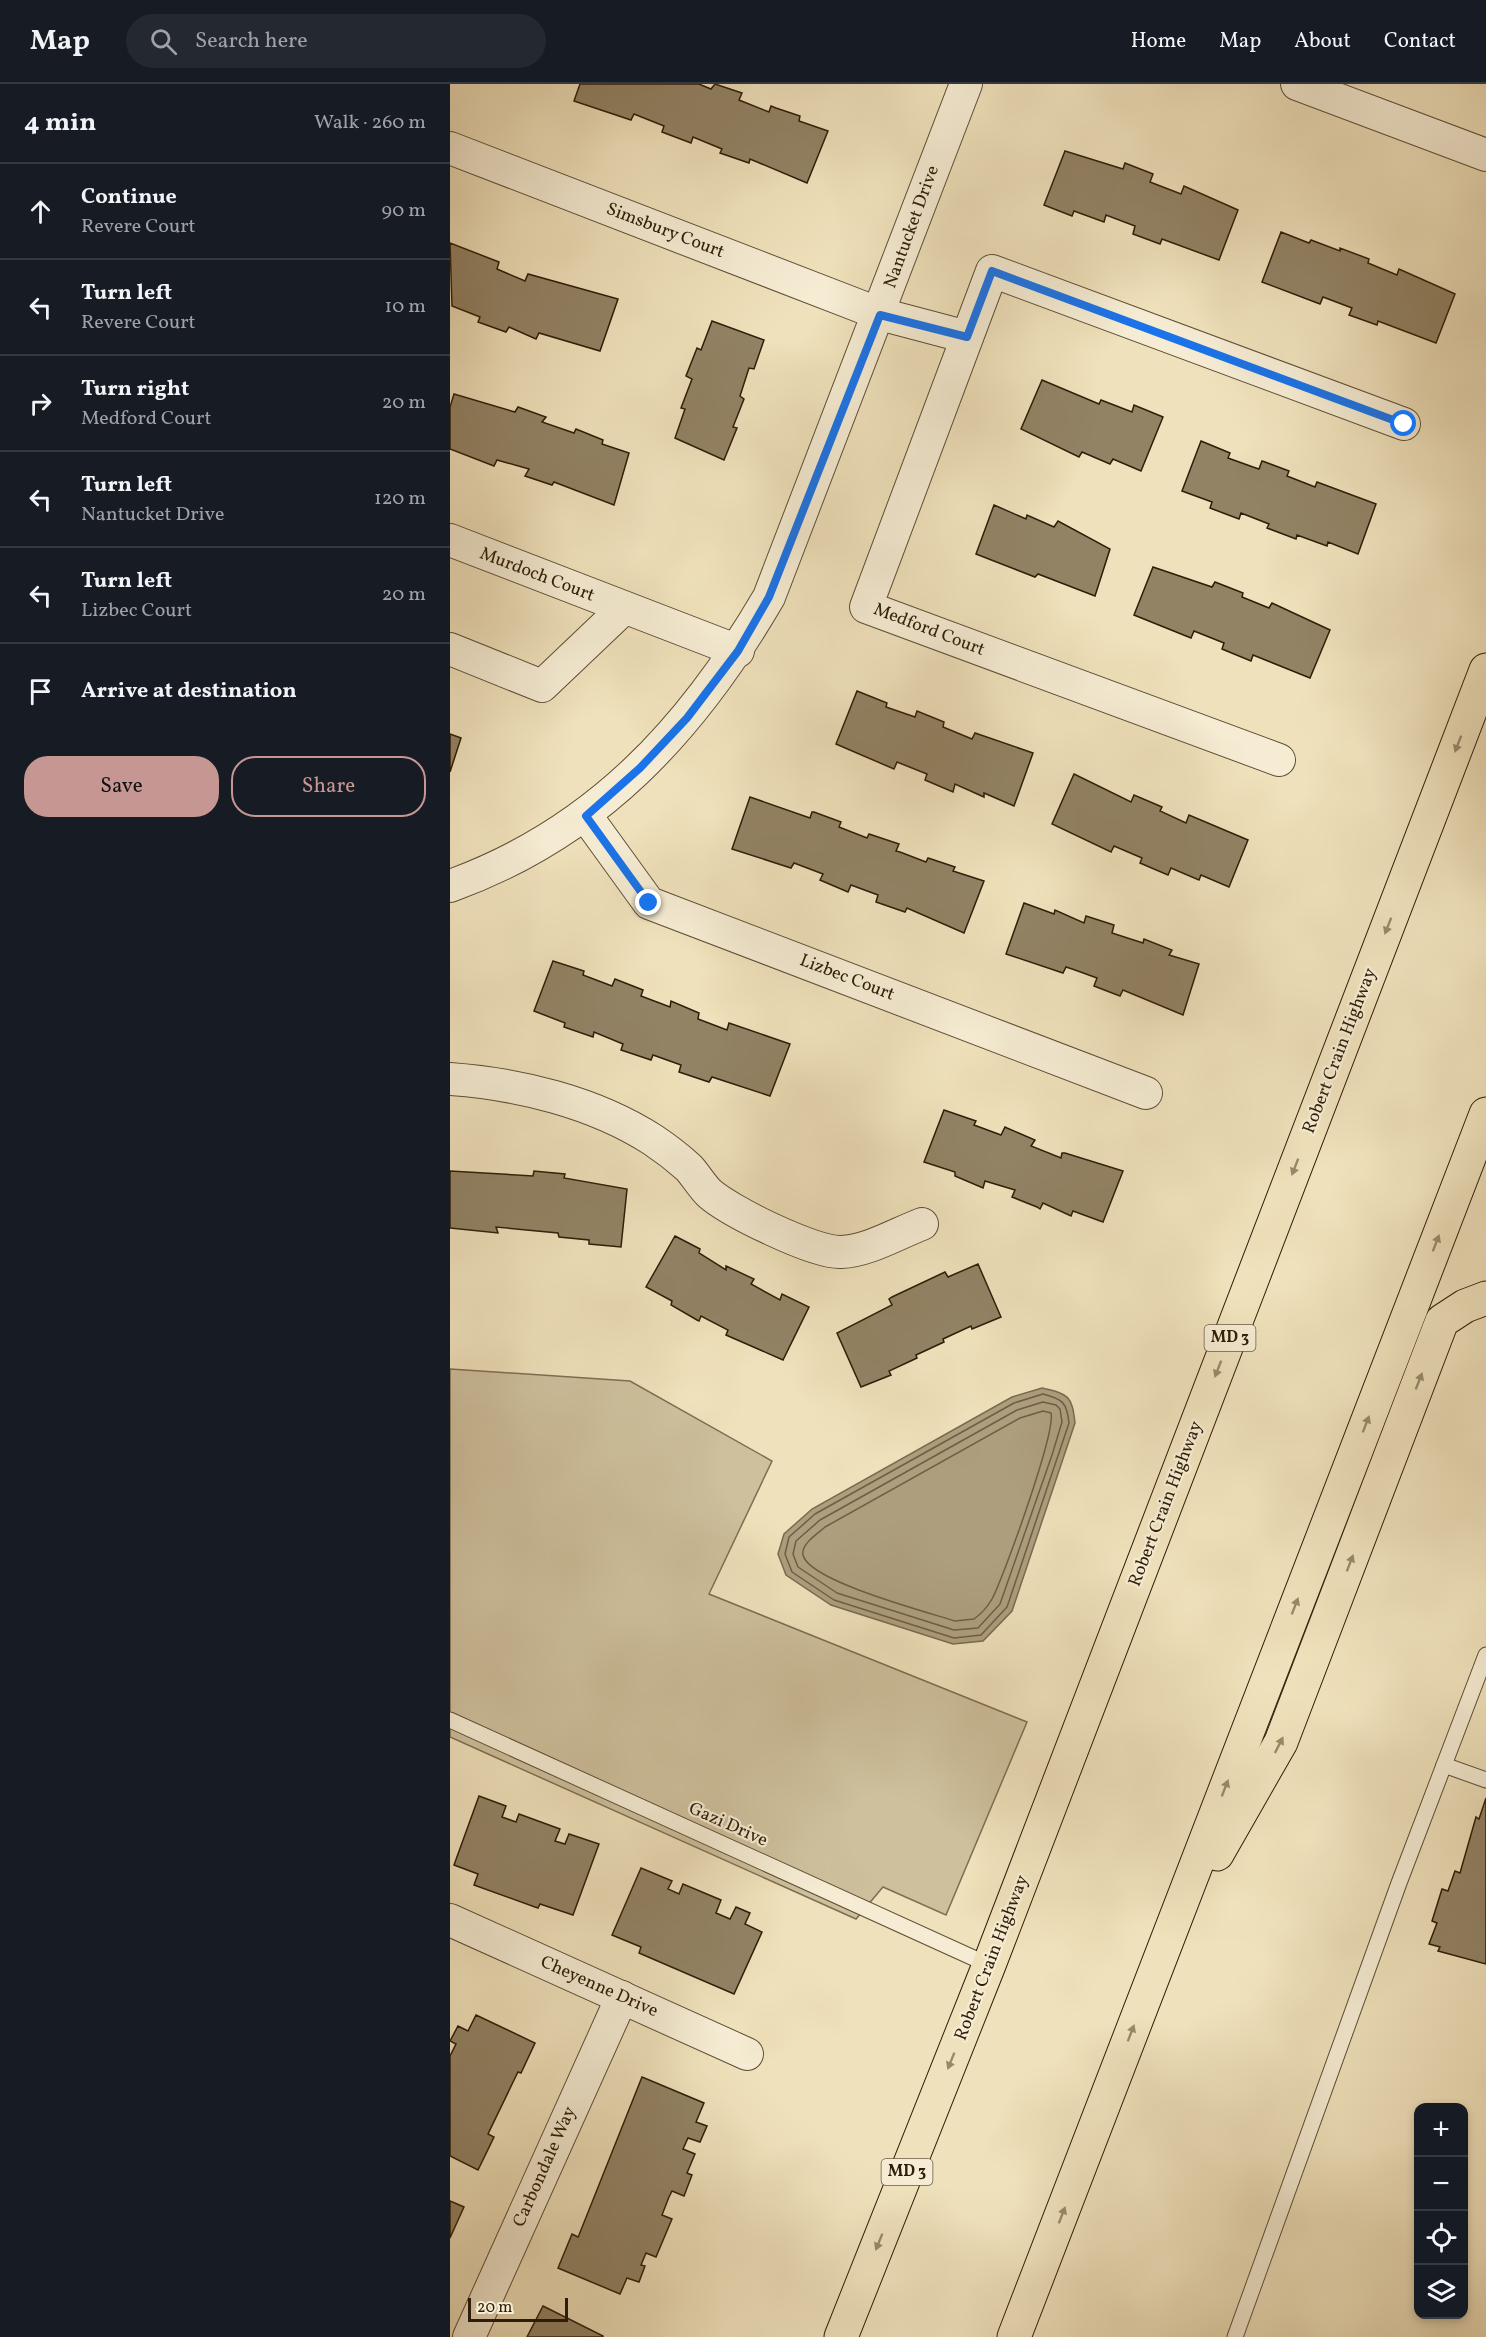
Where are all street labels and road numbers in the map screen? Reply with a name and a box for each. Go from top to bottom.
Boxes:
street label: Nantucket Drive [878,162,946,292]
street label: Simsbury Court [602,197,728,265]
street label: Murdoch Court [476,542,598,608]
street label: Medford Court [870,597,988,663]
street label: Lizbec Court [796,948,898,1008]
street label: Robert Crain Highway [1297,964,1383,1137]
road number: MD 3 [1204,1325,1256,1351]
street label: Robert Crain Highway [1123,1417,1209,1590]
street label: Gazi Drive [684,1796,772,1854]
street label: Robert Crain Highway [949,1871,1035,2044]
street label: Cheyenne Drive [536,1950,662,2024]
street label: Carbondale Way [507,2103,583,2231]
road number: MD 3 [882,2159,932,2185]

